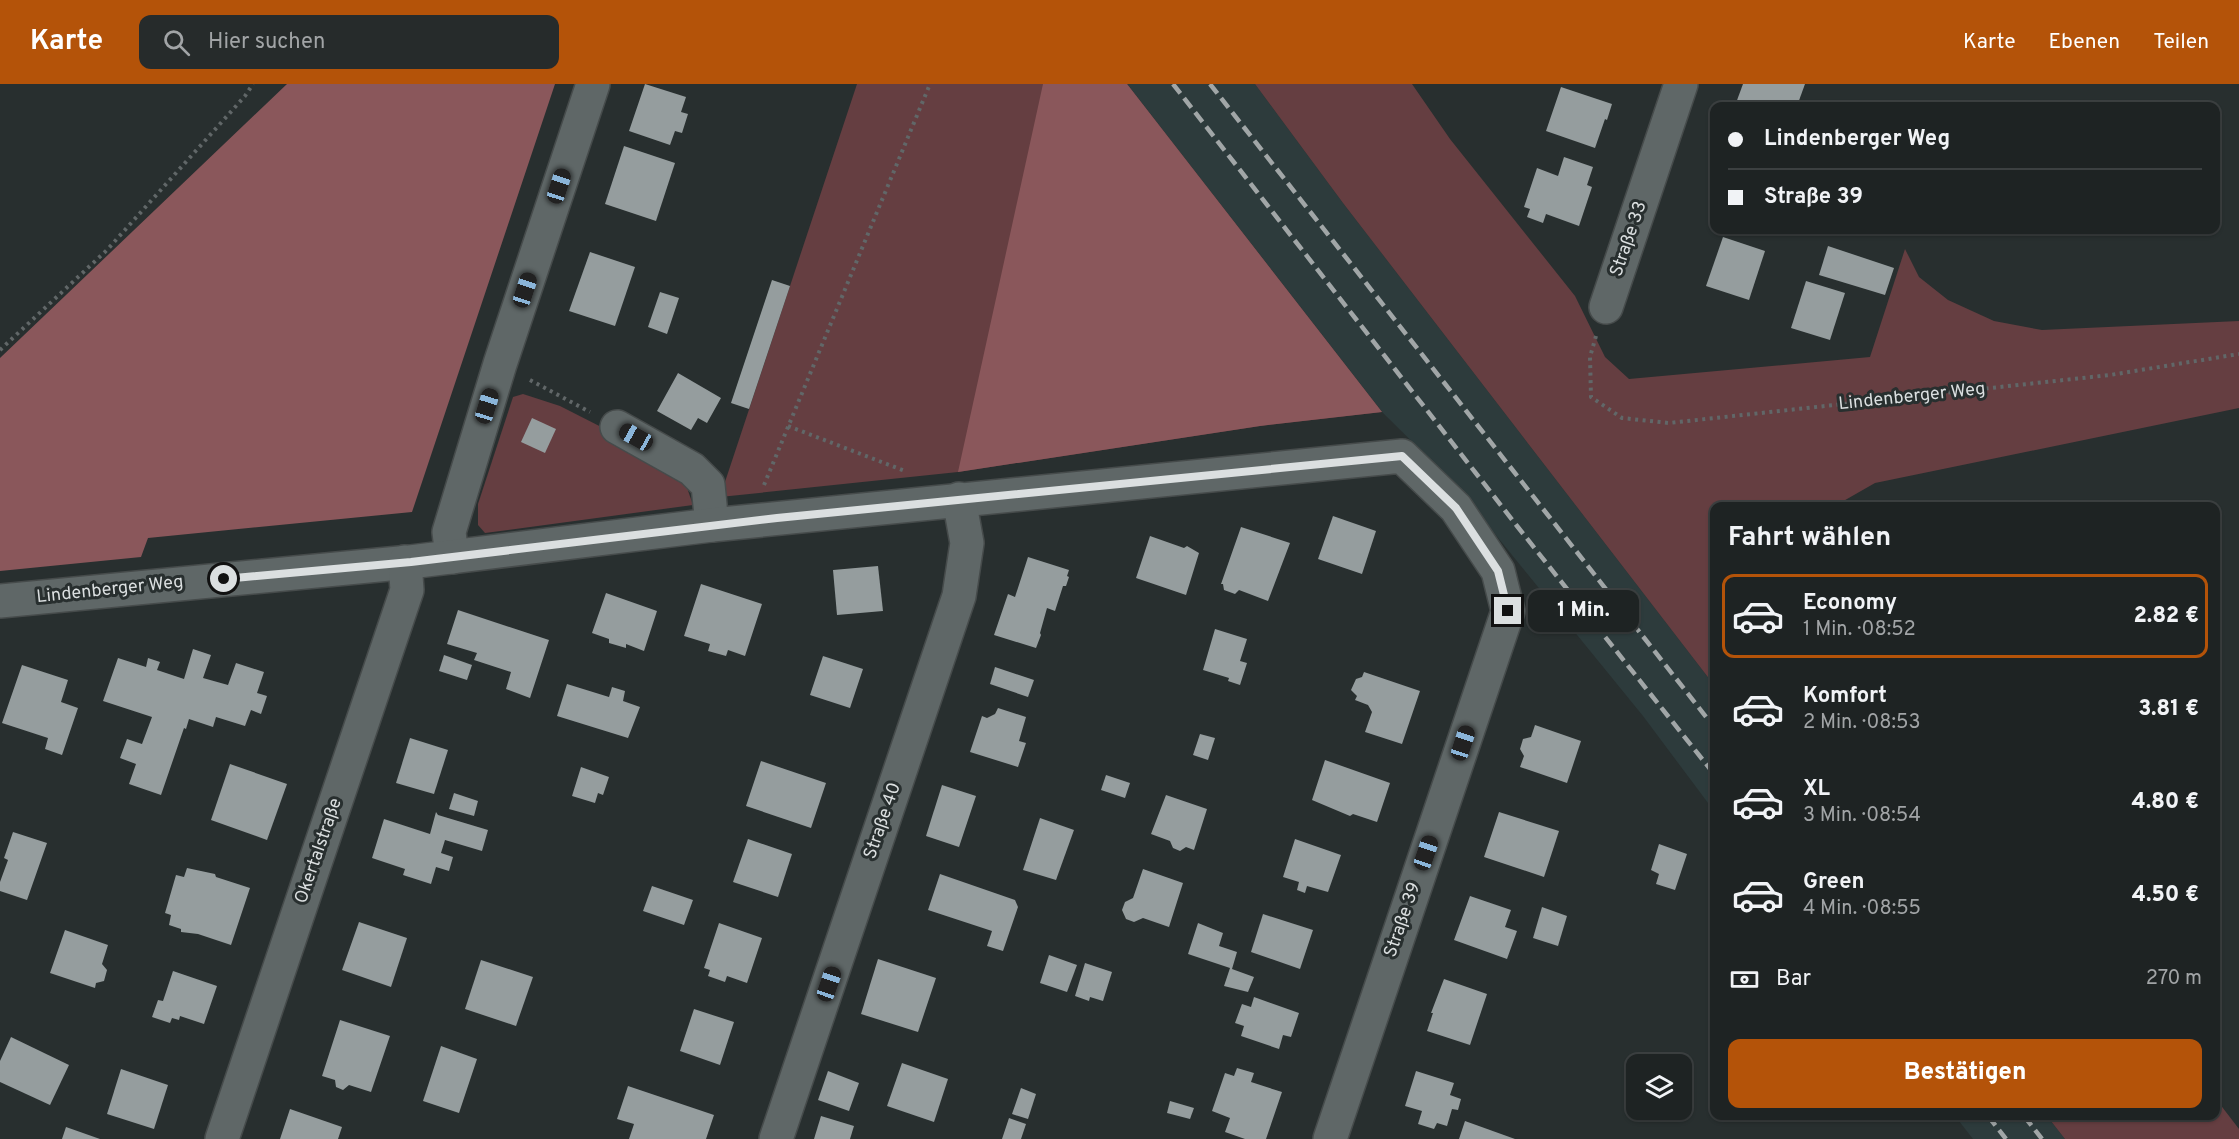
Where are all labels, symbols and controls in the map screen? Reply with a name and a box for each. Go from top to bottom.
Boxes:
search box [139,15,559,69]
text: Karte [30,24,103,60]
icon: search [160,26,193,59]
text: Hier suchen [208,29,325,56]
text: Karte [1963,29,2015,56]
text: Ebenen [2048,29,2120,56]
text: Teilen [2153,29,2209,56]
text: Lindenberger Weg [1764,126,1950,153]
car [545,166,573,206]
text: Straße 39 [1764,184,1863,211]
street label: Straße 33 [1605,198,1653,280]
car [511,270,539,310]
street label: Lindenberger Weg [1837,378,1987,416]
car [473,386,501,426]
car [616,420,656,454]
text: Fahrt wählen [1728,521,1891,555]
route start [210,565,237,592]
street label: Lindenberger Weg [35,571,185,609]
icon: car [1731,589,1785,643]
callout: 1 Min. [1529,590,1640,632]
text: Economy [1803,590,1897,617]
route end [1494,597,1521,624]
text: 1 Min. [1557,598,1610,624]
text: 2.82 € [2133,603,2199,630]
text: 1 Min. · 08:52 [1803,617,1916,643]
icon: car [1731,682,1785,736]
text: Komfort [1803,683,1887,710]
text: 3.81 € [2138,696,2199,723]
text: 2 Min. · 08:53 [1803,710,1920,736]
car [1449,723,1477,763]
icon: car [1731,775,1785,829]
text: XL [1803,776,1830,803]
street label: Straße 40 [859,780,907,862]
text: 4.80 € [2131,789,2199,816]
street label: Okertalstraße [290,795,348,907]
text: 3 Min. · 08:54 [1803,803,1921,829]
car [1412,833,1440,873]
icon: car [1731,868,1785,922]
text: Green [1803,869,1865,896]
street label: Straße 39 [1379,879,1427,961]
text: 4.50 € [2132,882,2199,909]
text: 4 Min. · 08:55 [1803,896,1921,922]
icon: cash [1728,963,1761,996]
car [815,964,843,1004]
text: Bar [1776,966,1811,993]
text: 270 m [2146,966,2202,992]
button: Bestätigen [1728,1039,2202,1108]
map controls [1626,1054,1692,1120]
button: layers [1626,1054,1692,1120]

